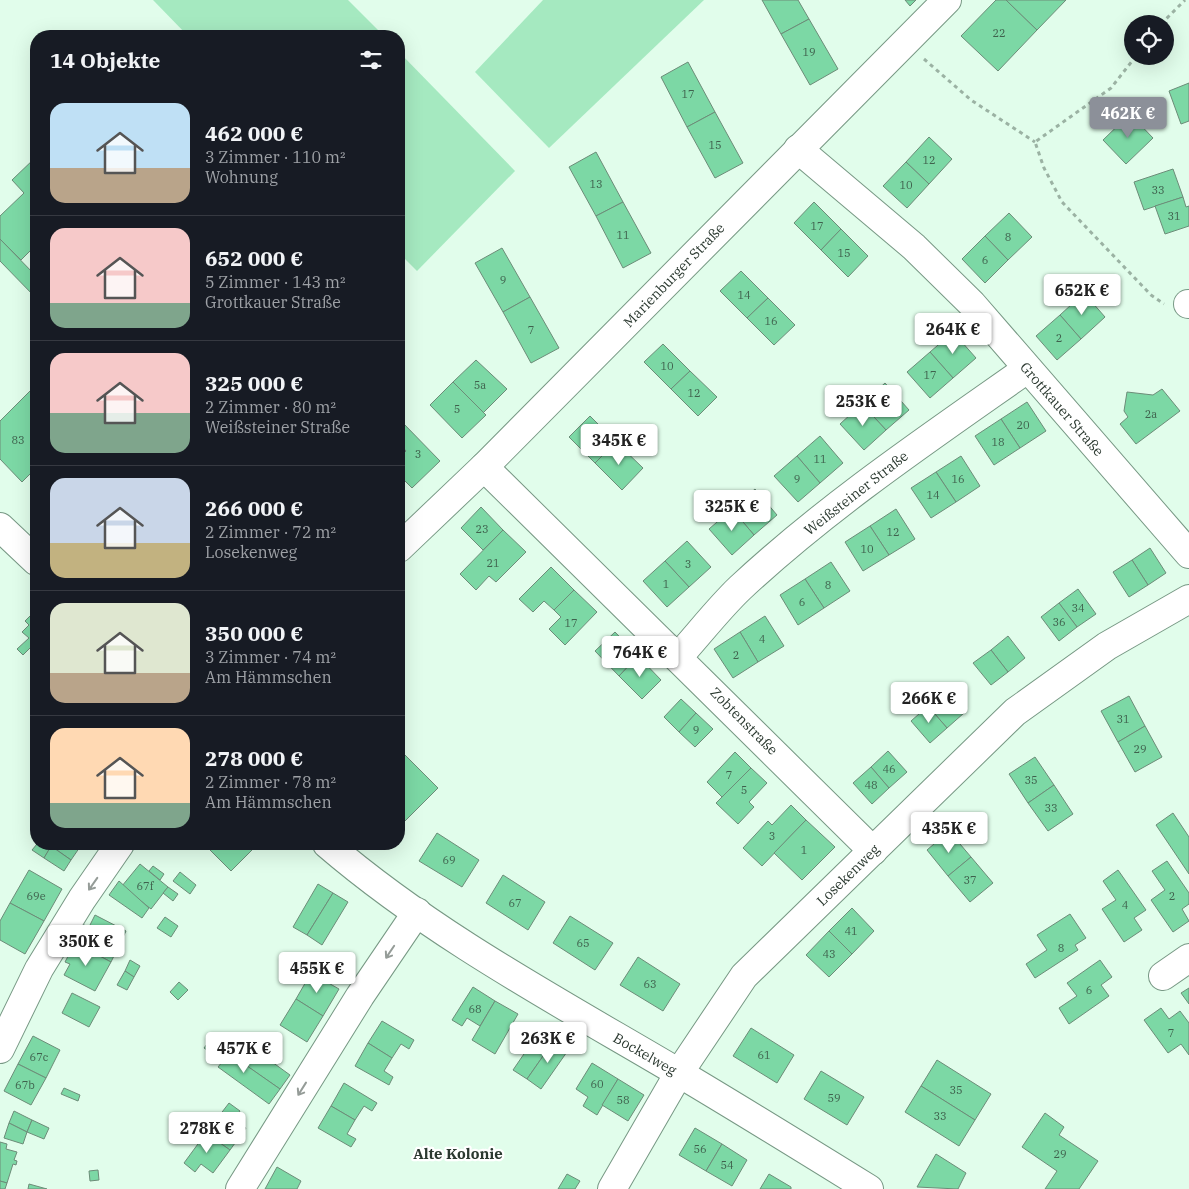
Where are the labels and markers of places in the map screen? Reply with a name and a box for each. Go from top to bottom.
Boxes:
pin: 462K € [1087,96,1169,139]
pin: 652K € [1041,274,1123,316]
pin: 264K € [912,312,994,355]
pin: 253K € [822,384,904,427]
pin: 345K € [578,424,660,466]
pin: 325K € [691,490,773,532]
pin: 764K € [599,636,681,678]
pin: 266K € [888,682,970,724]
pin: 435K € [908,812,990,854]
pin: 350K € [45,924,127,967]
pin: 455K € [276,952,358,994]
pin: 263K € [507,1022,589,1064]
pin: 457K € [203,1032,285,1074]
pin: 278K € [166,1112,248,1154]

